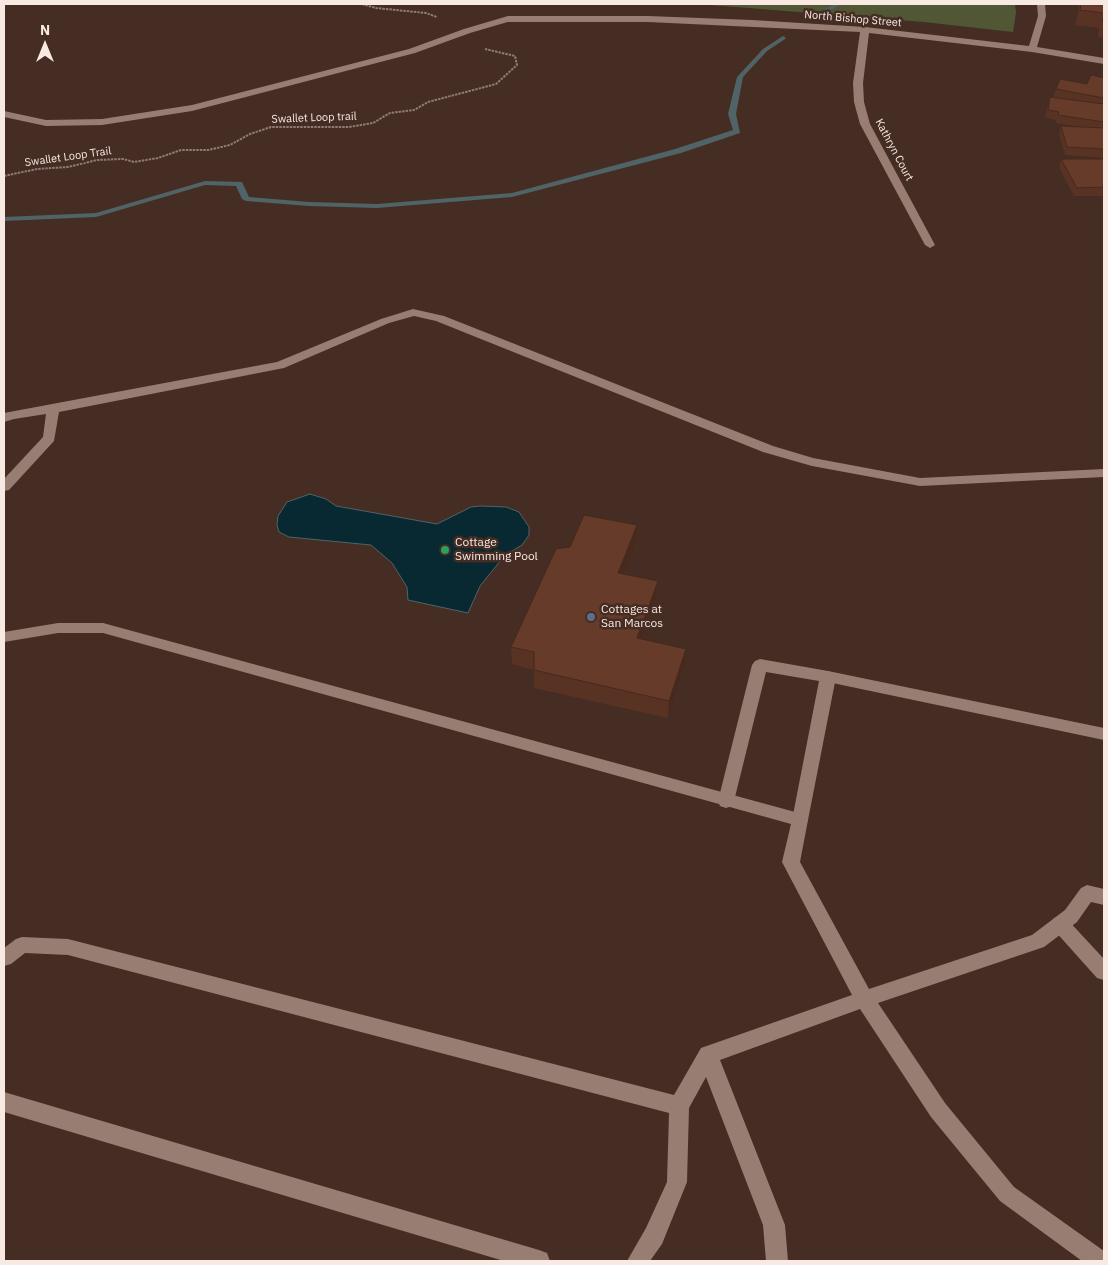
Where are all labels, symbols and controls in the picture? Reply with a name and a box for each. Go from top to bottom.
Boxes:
street label: North Bishop Street [804,8,902,30]
north arrow [20,20,70,70]
text: N [40,21,50,39]
street label: Swallet Loop trail [271,110,357,126]
street label: Kathryn Court [872,117,916,183]
street label: Swallet Loop Trail [24,144,112,170]
place label: Cottage Swimming Pool [455,536,538,564]
marker: Cottage Swimming Pool [439,544,451,556]
place label: Cottages at San Marcos [601,603,663,631]
marker: Cottages at San Marcos [585,611,597,623]

